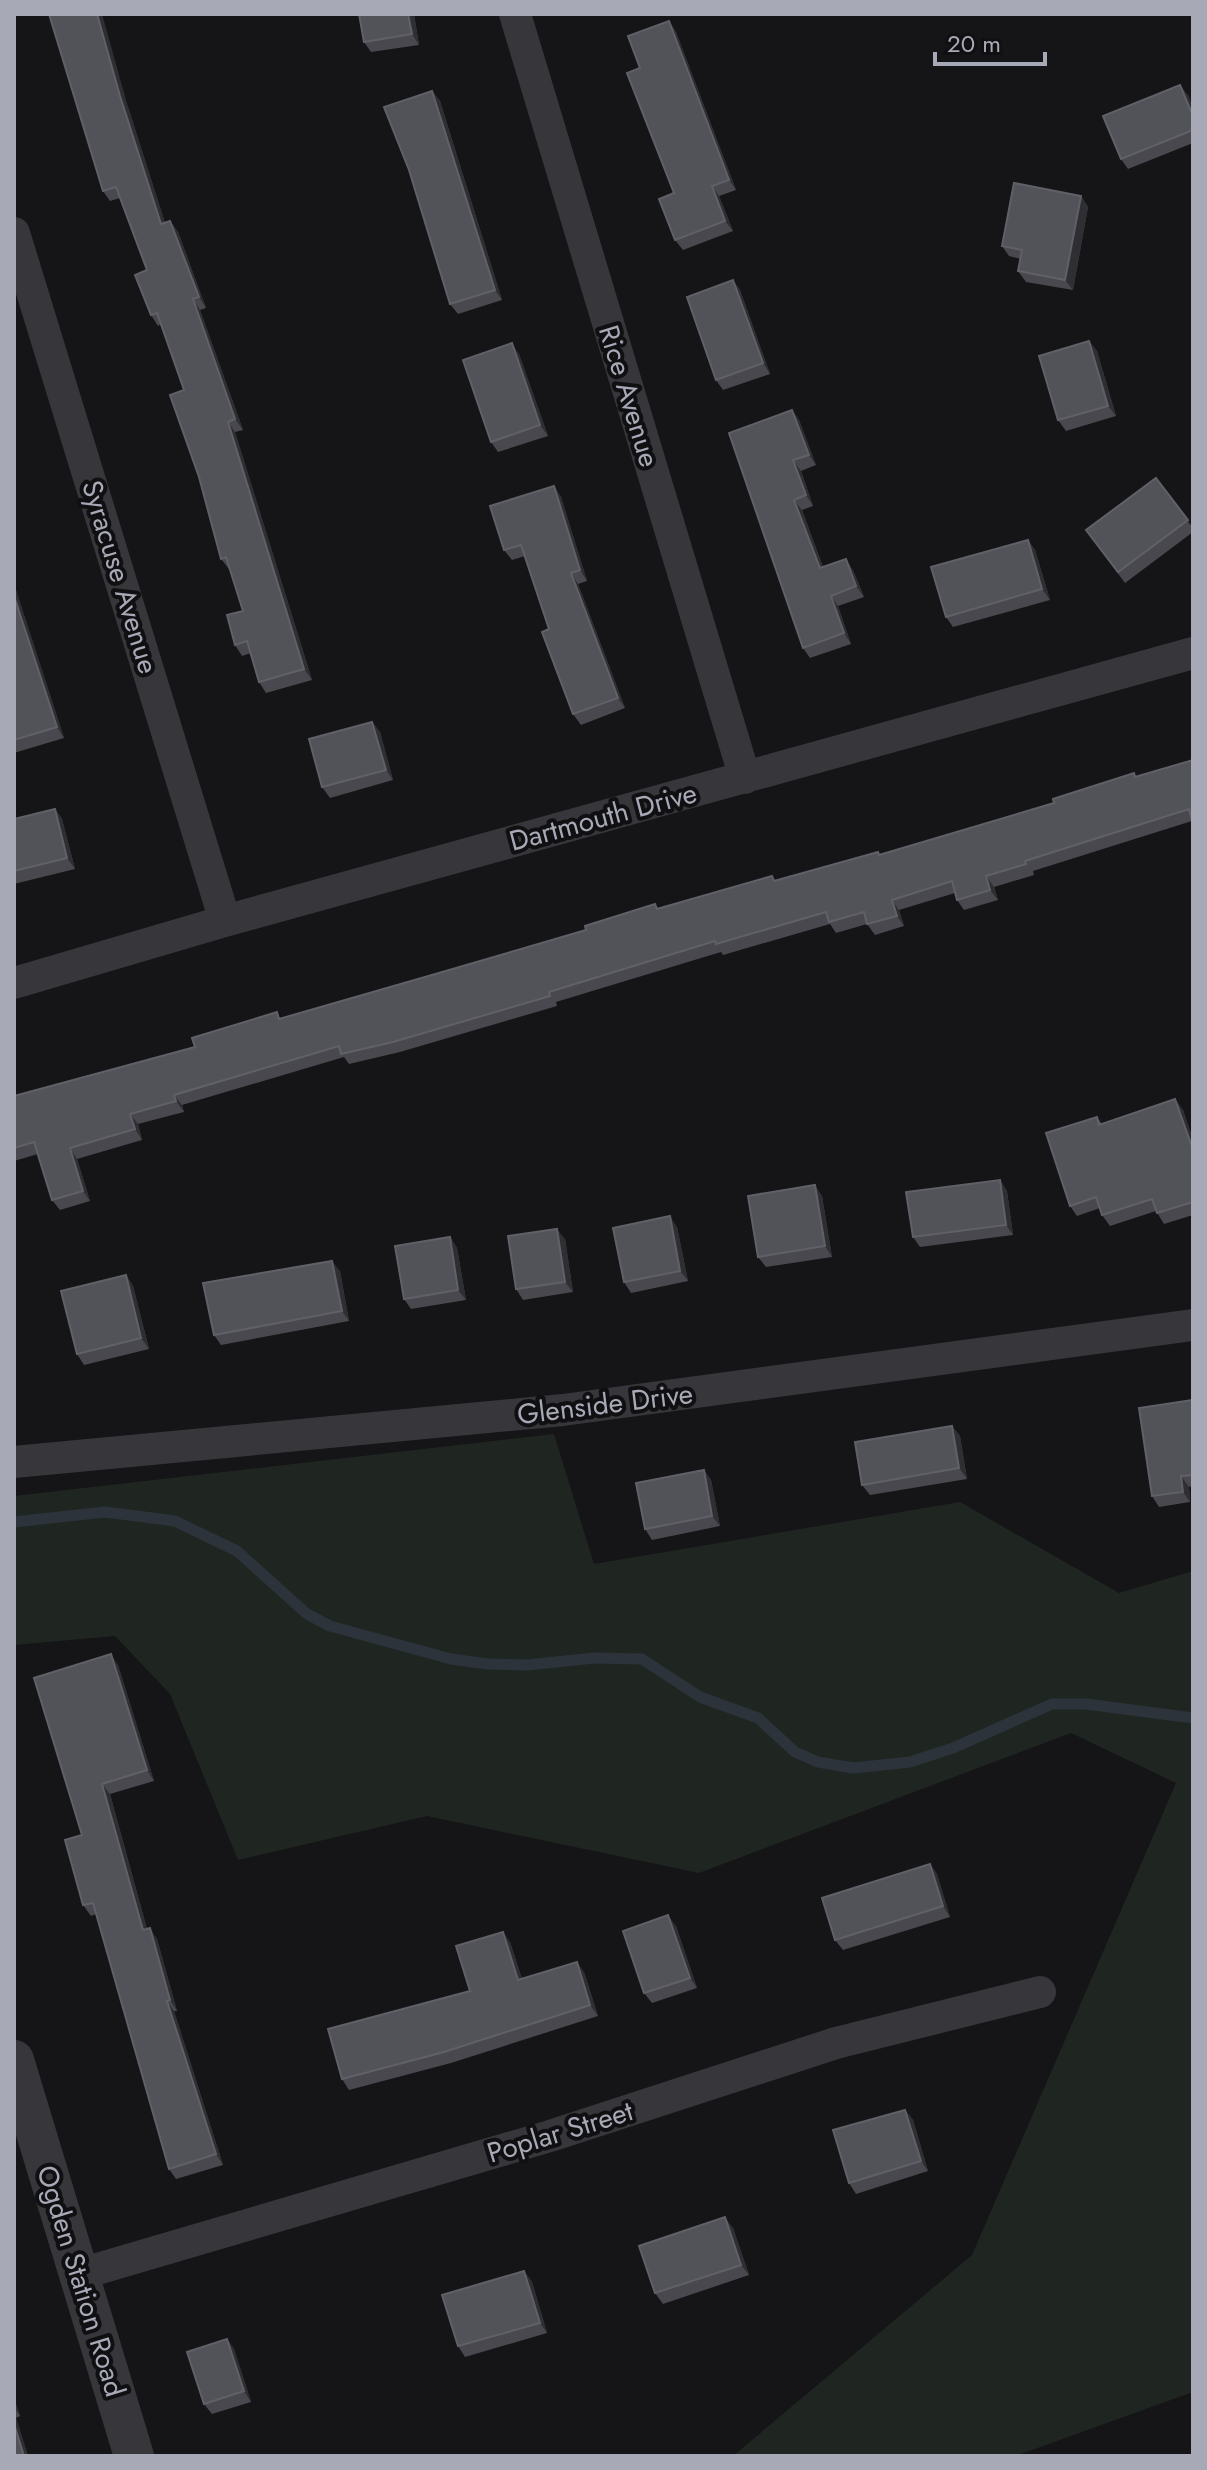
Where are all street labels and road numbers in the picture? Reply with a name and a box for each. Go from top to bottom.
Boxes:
street label: Rice Avenue [588,320,670,472]
street label: Syracuse Avenue [71,475,169,679]
street label: Dartmouth Drive [505,772,701,862]
street label: Glenside Drive [515,1373,695,1435]
street label: Poplar Street [482,2090,638,2174]
street label: Ogden Station Road [26,2160,136,2402]

